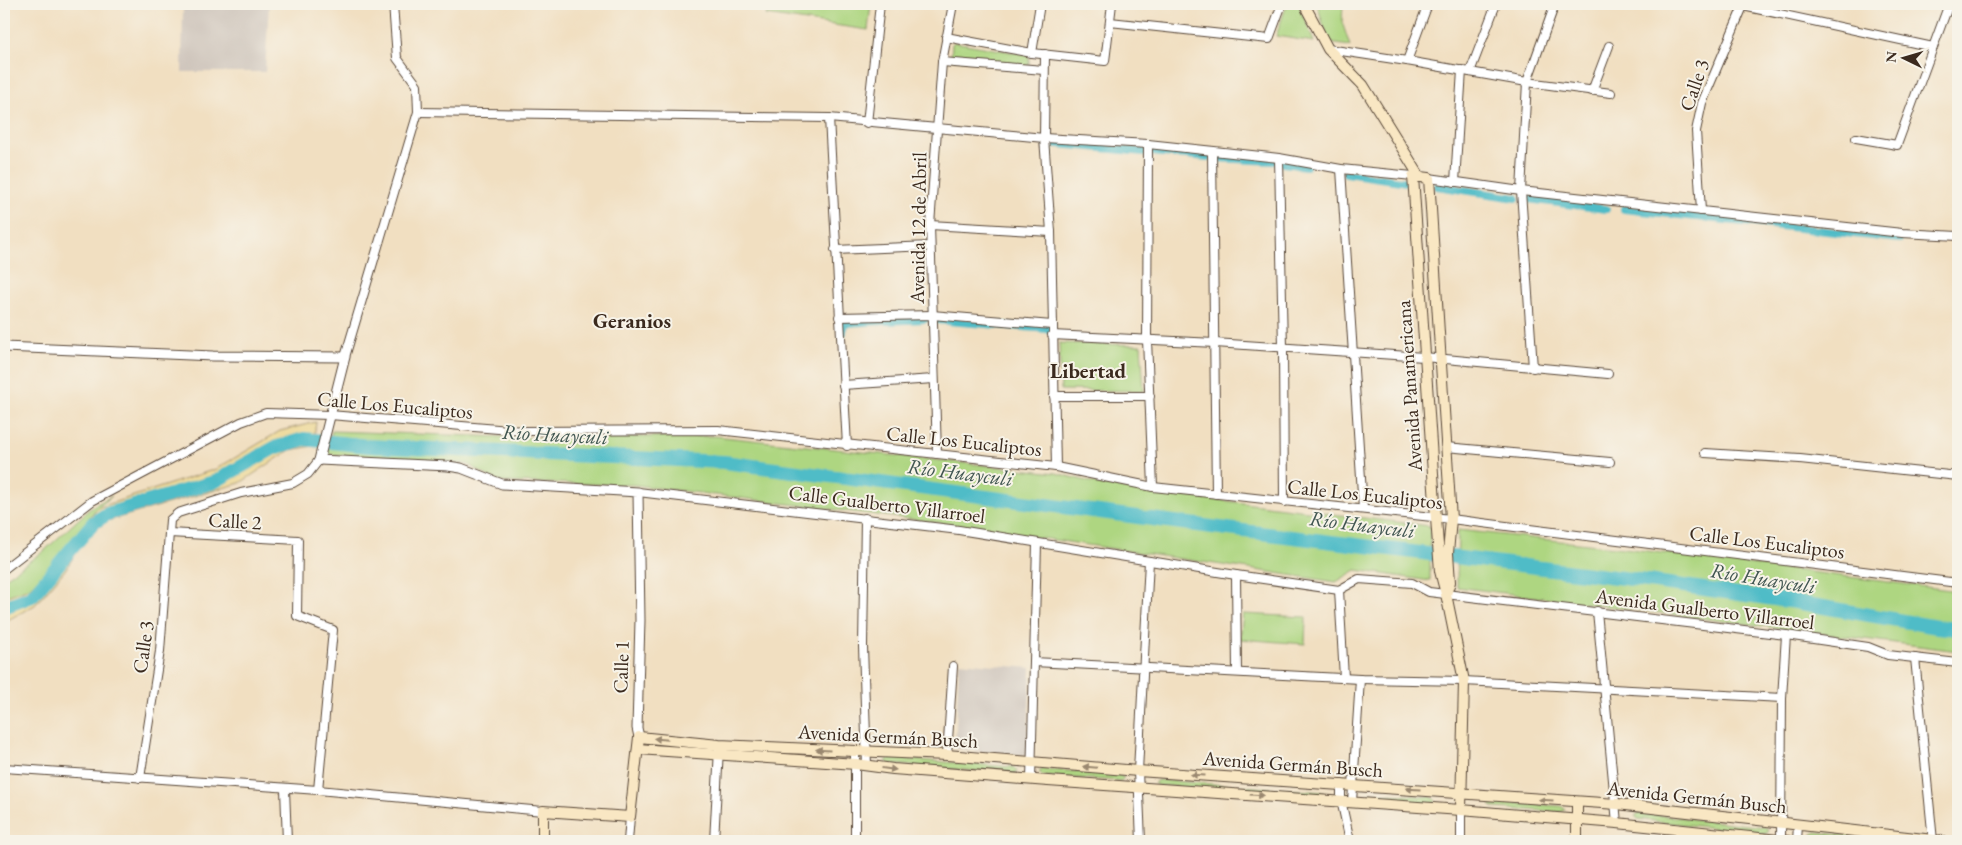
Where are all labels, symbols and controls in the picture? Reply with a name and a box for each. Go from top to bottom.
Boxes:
north arrow [1880,32,1930,82]
text: N [1882,50,1901,63]
street label: Calle 3 [1673,56,1715,114]
street label: Avenida 12 de Abril [904,152,932,305]
street label: Avenida Panamericana [1390,299,1428,474]
district label: Geranios [593,307,671,334]
district label: Libertad [1050,357,1126,384]
street label: Calle Los Eucaliptos [316,385,474,425]
water label: Río Huayculi [501,418,610,450]
street label: Calle Los Eucaliptos [885,420,1043,462]
water label: Río Huayculi [906,452,1015,492]
street label: Calle Los Eucaliptos [1286,473,1444,515]
street label: Calle Gualberto Villarroel [787,479,987,529]
water label: Río Huayculi [1308,504,1417,544]
street label: Calle 2 [208,507,263,535]
street label: Calle Los Eucaliptos [1688,520,1846,564]
water label: Río Huayculi [1708,556,1818,600]
street label: Avenida Gualberto Villarroel [1593,583,1816,635]
street label: Calle 3 [126,619,160,675]
street label: Calle 1 [607,640,635,694]
street label: Avenida Germán Busch [796,718,979,754]
one-way arrow [653,735,669,743]
street label: Avenida Germán Busch [1201,745,1384,783]
one-way arrow [815,746,831,754]
one-way arrow [1082,763,1098,771]
one-way arrow [882,765,898,773]
one-way arrow [1190,770,1206,778]
street label: Avenida Germán Busch [1605,775,1788,819]
one-way arrow [1405,785,1421,793]
one-way arrow [1249,791,1265,799]
one-way arrow [1538,795,1554,803]

